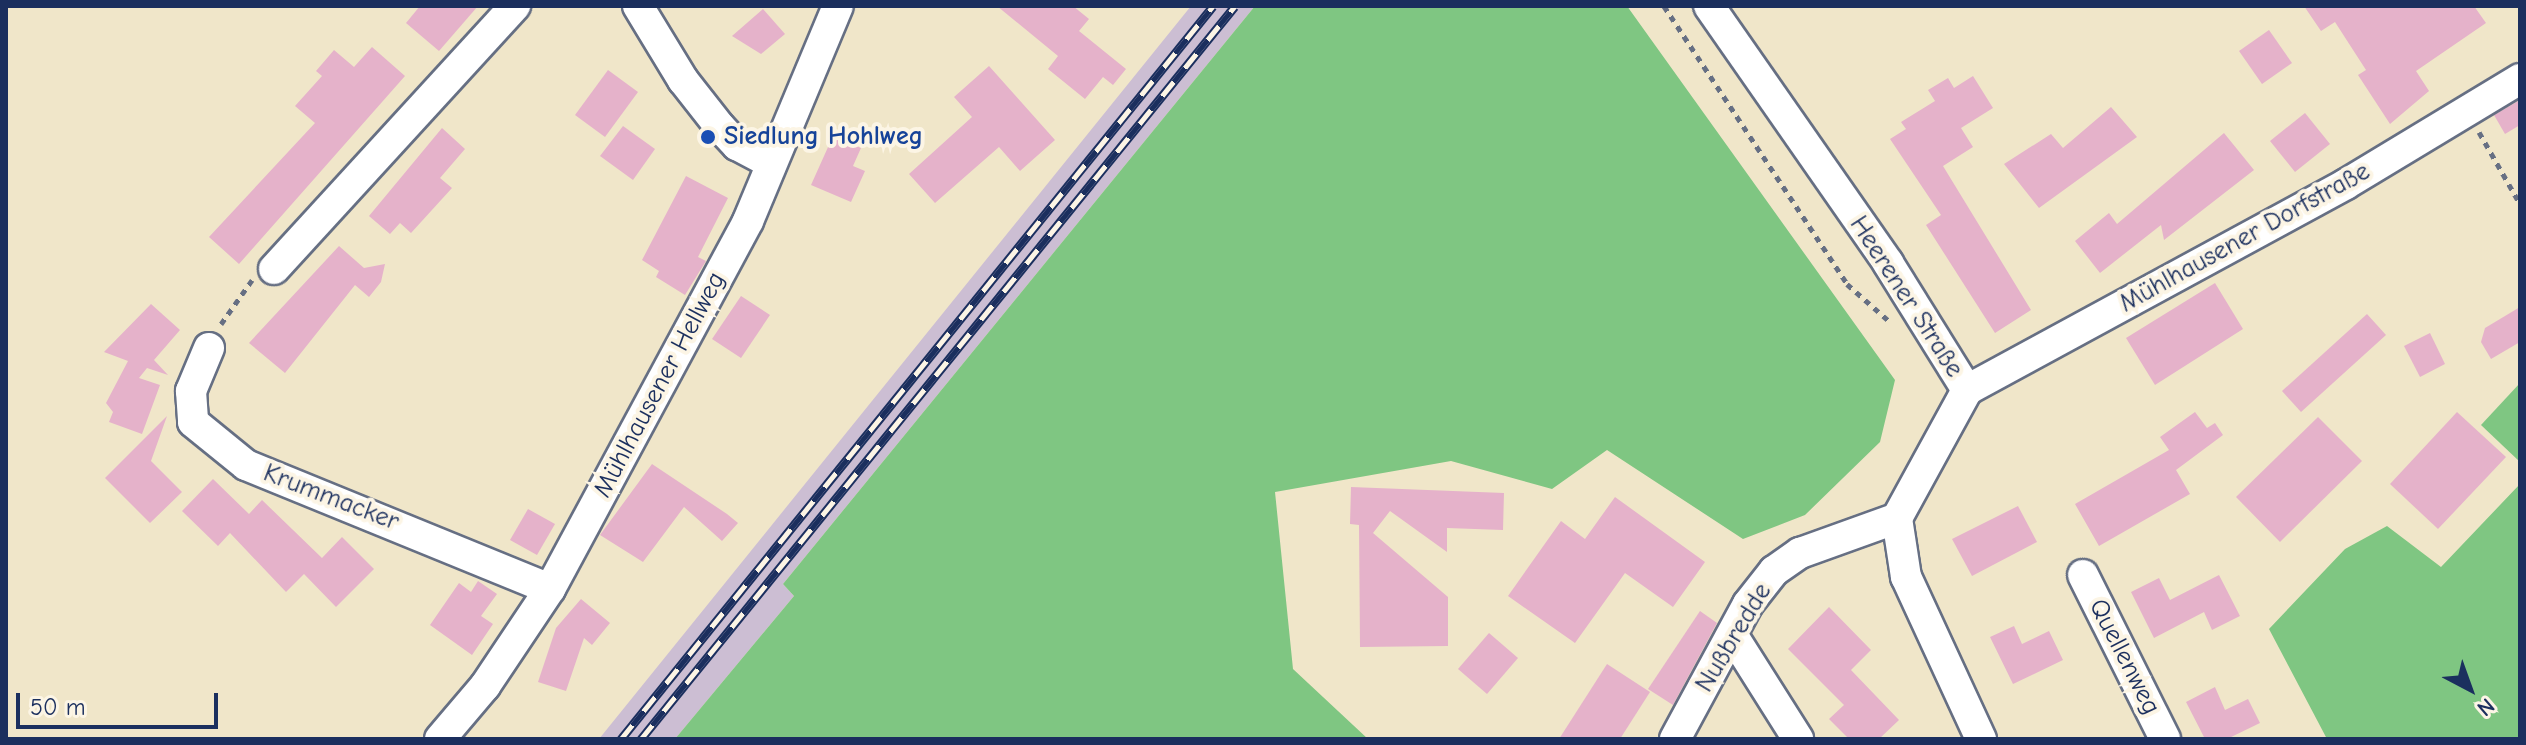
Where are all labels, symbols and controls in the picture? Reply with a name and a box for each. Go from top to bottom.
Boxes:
place label: Siedlung Hohlweg [724,121,923,153]
marker: Siedlung Hohlweg [699,128,717,146]
street label: Mühlhausener Dorfstraße [2114,156,2376,320]
street label: Heerener Straße [1842,211,1970,383]
street label: Mühlhausener Hellweg [587,267,733,503]
street label: Krummacker [259,458,403,538]
street label: Nußbredde [1689,578,1779,698]
street label: Quellenweg [2082,594,2166,720]
north arrow [2430,649,2510,729]
scale bar [20,677,222,727]
text: 50 m [30,693,86,721]
text: N [2472,693,2500,722]

